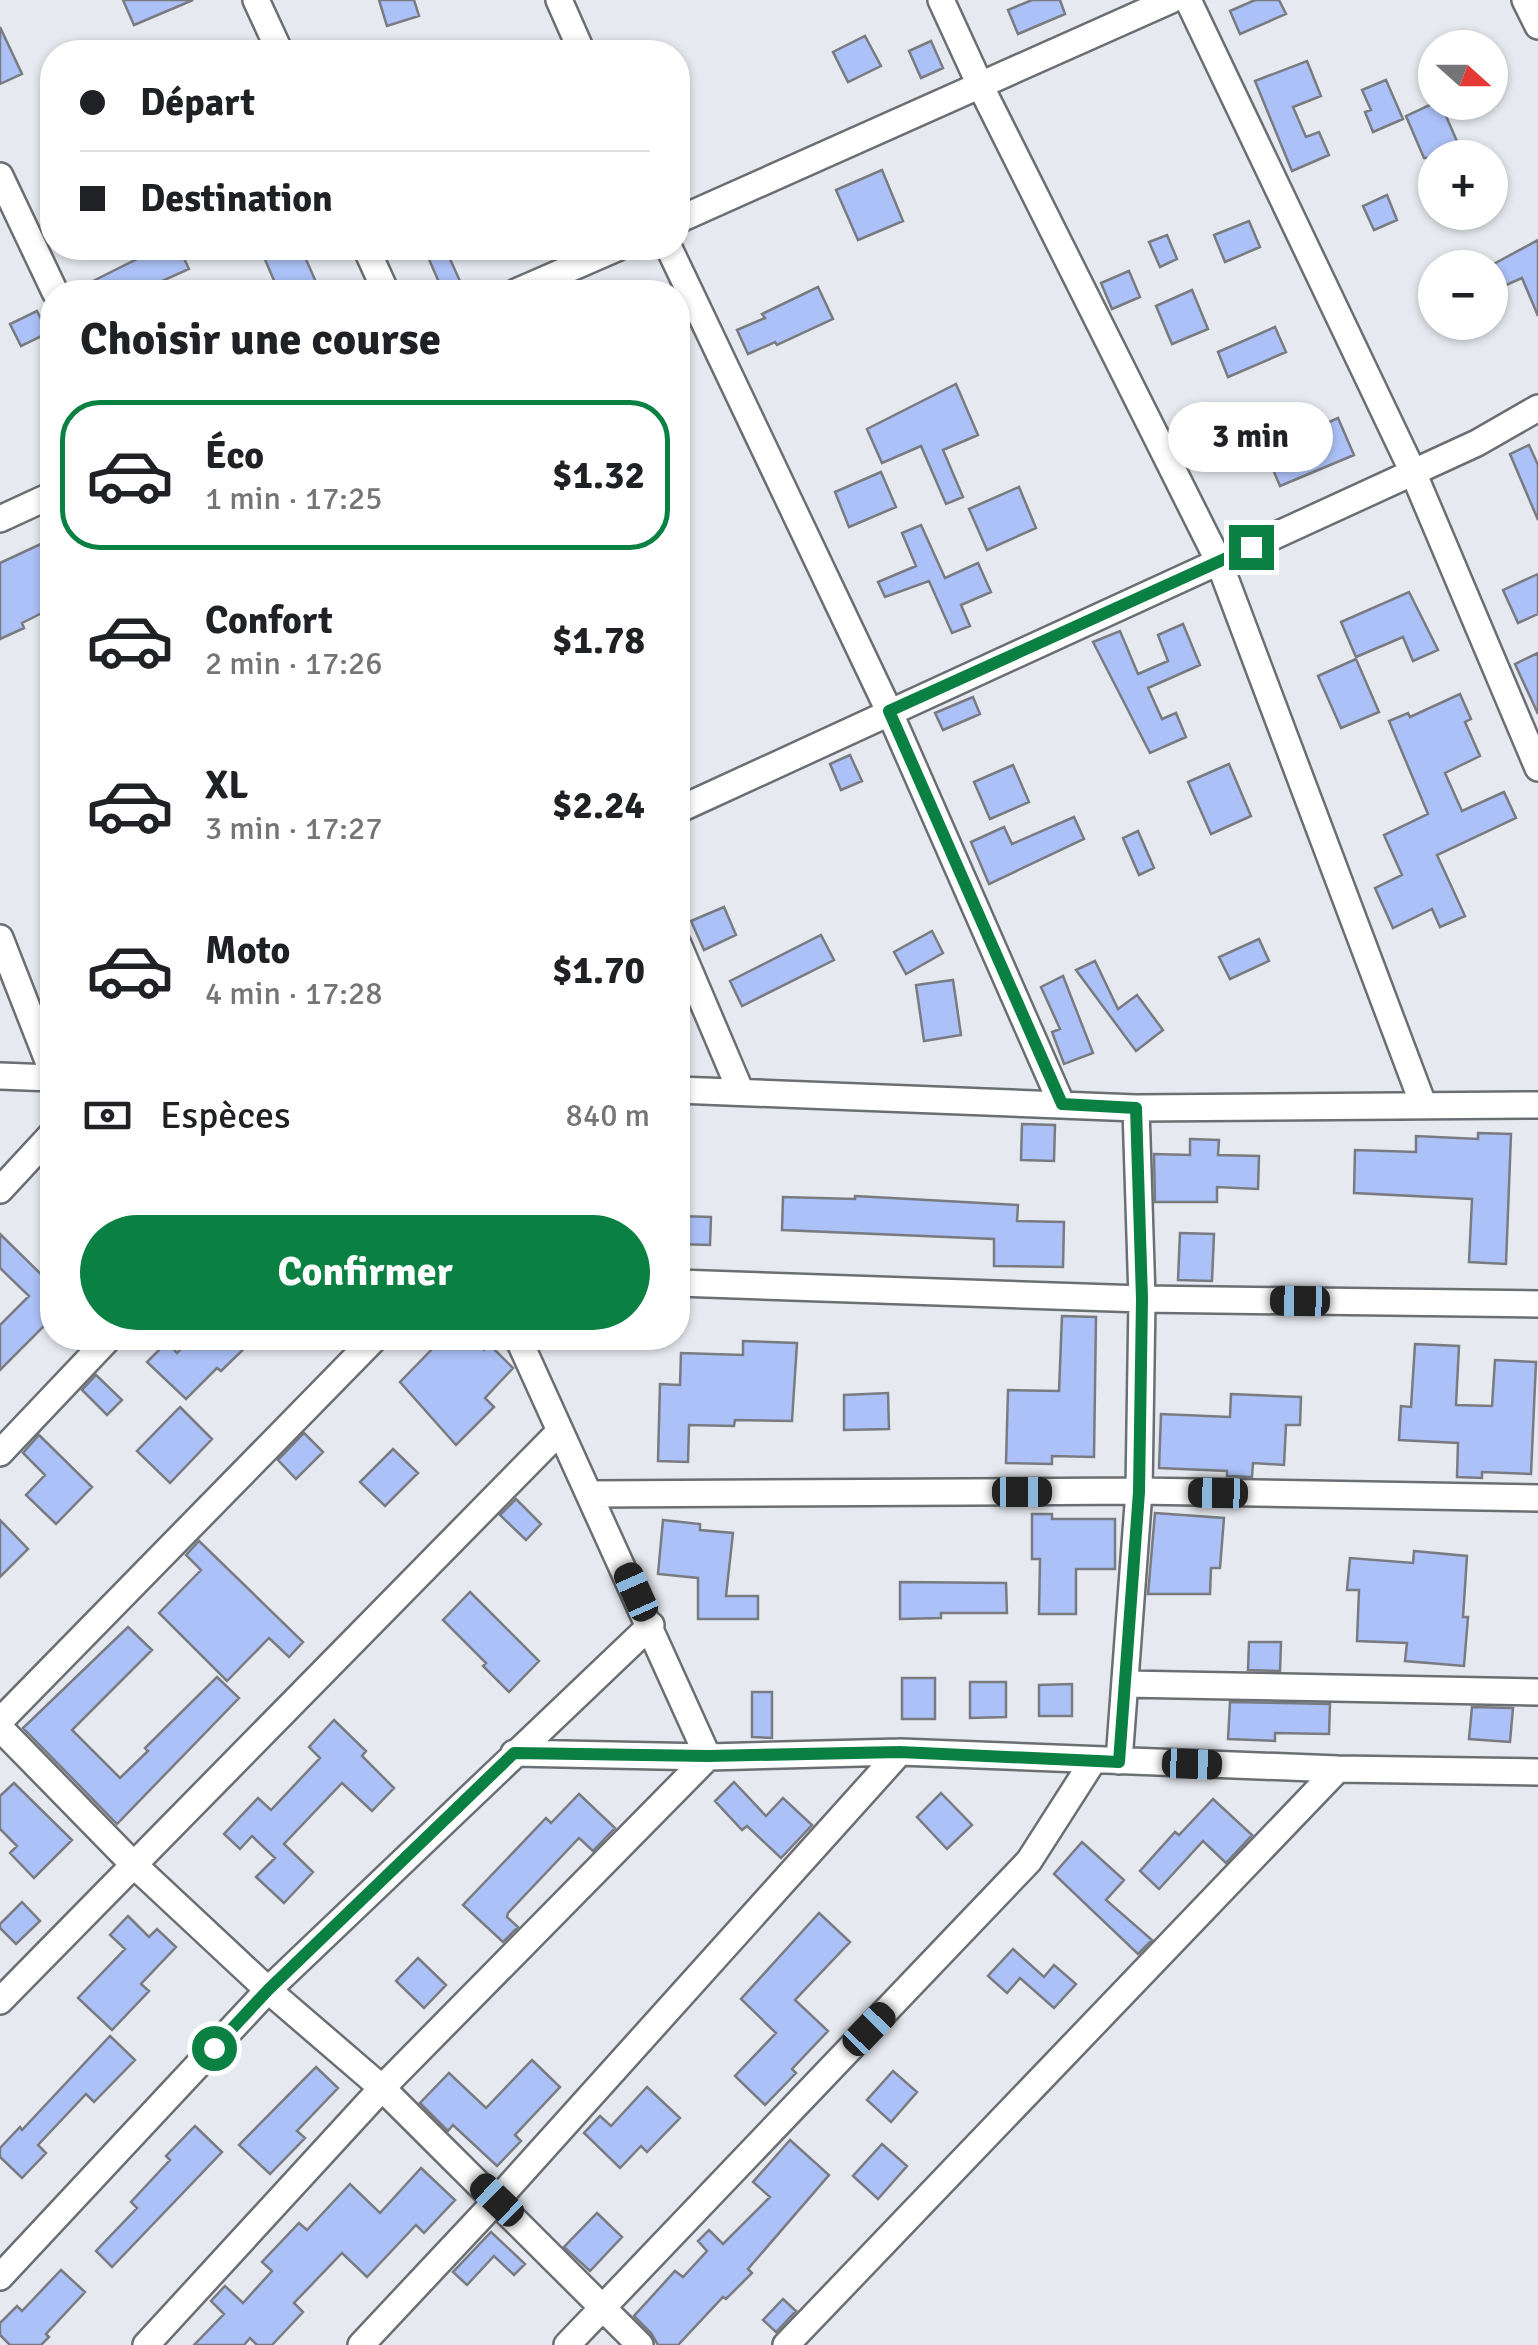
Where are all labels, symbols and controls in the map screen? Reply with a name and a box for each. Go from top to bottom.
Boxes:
north arrow [1418,30,1508,120]
map controls [1418,30,1508,340]
text: Départ [140,79,255,126]
button: + [1418,140,1508,230]
text: Destination [140,175,333,222]
button: − [1418,250,1508,340]
text: Choisir une course [80,312,441,367]
callout: 3 min [1168,402,1334,472]
text: 3 min [1212,417,1289,456]
icon: car [85,430,175,520]
text: Éco [205,432,264,479]
text: $1.32 [552,452,645,499]
text: 1 min · 17:25 [205,479,383,518]
route end [1229,525,1274,570]
icon: car [85,595,175,685]
text: Confort [205,597,333,644]
text: $1.78 [552,617,645,664]
text: 2 min · 17:26 [205,644,383,683]
icon: car [85,760,175,850]
text: XL [205,762,248,809]
text: $2.24 [552,782,645,829]
text: 3 min · 17:27 [205,809,383,848]
icon: car [85,925,175,1015]
text: Moto [205,927,290,974]
text: $1.70 [552,947,645,994]
text: 4 min · 17:28 [205,974,383,1013]
icon: cash [80,1088,135,1143]
text: Espèces [160,1092,291,1139]
text: 840 m [566,1096,650,1135]
button: Confirmer [80,1215,650,1330]
car [1270,1285,1330,1317]
car [992,1477,1052,1507]
car [1188,1477,1248,1509]
car [610,1558,662,1626]
car [1161,1748,1223,1780]
car [837,1997,901,2061]
route start [192,2026,237,2071]
car [465,2168,529,2232]

